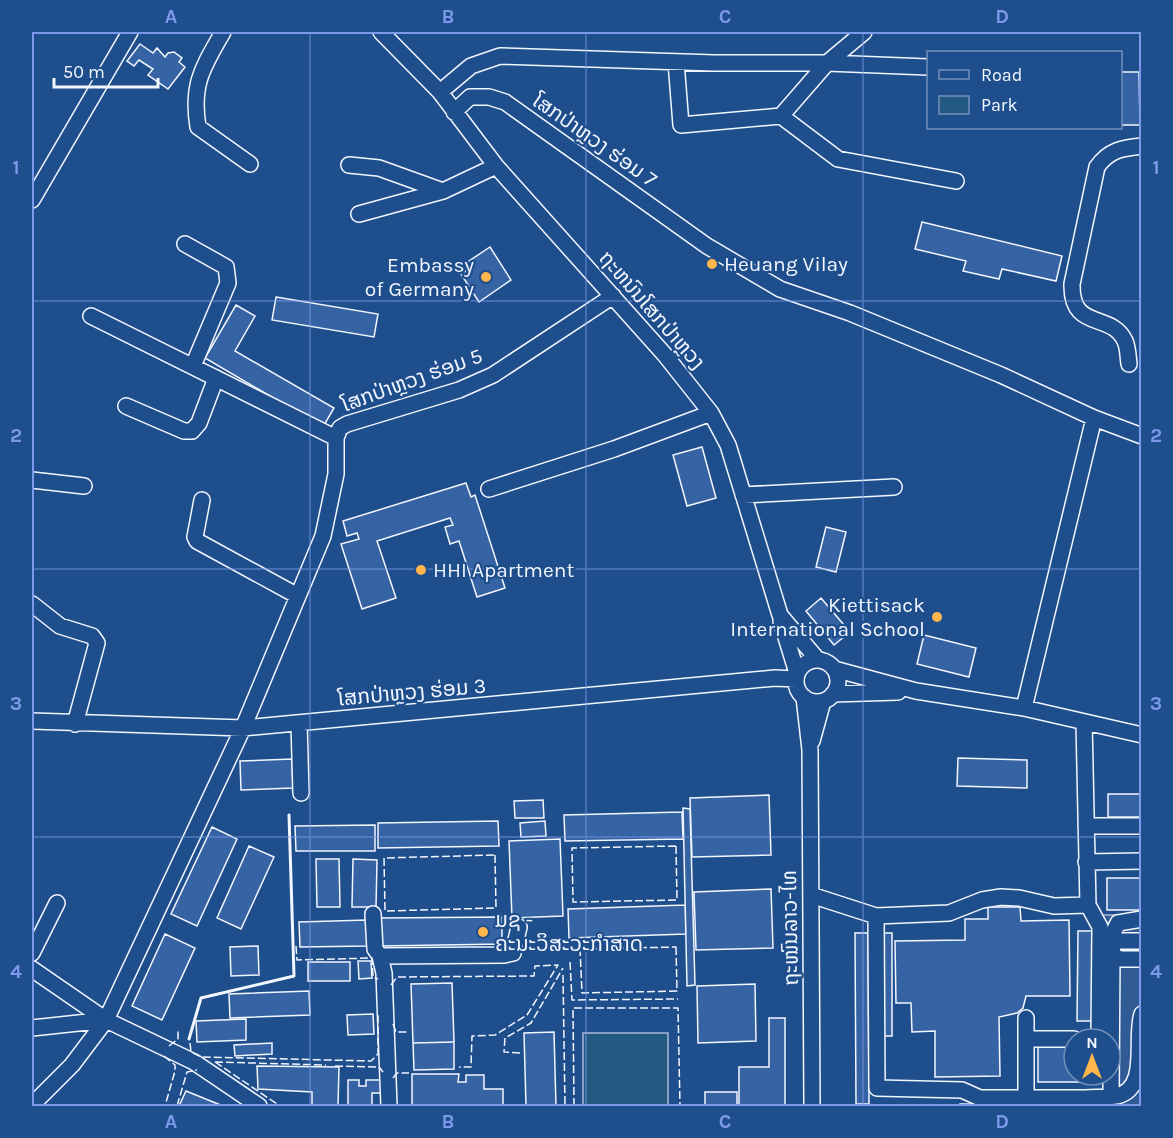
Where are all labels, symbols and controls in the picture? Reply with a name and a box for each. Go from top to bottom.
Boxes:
text: A [165,5,178,28]
text: B [442,5,454,28]
text: C [719,5,731,28]
text: D [995,5,1009,28]
scale bar [54,51,158,89]
legend [927,51,1122,129]
text: 50 m [63,61,105,83]
text: Road [981,64,1022,86]
street label: ໂສກປ່າຫຼວງ ຮ່ອມ 7 [528,88,662,192]
text: Park [981,94,1018,116]
text: 1 [12,156,20,179]
text: 1 [1152,156,1160,179]
street label: ຖະຫນົນໂສກປ່າຫຼວງ [594,246,710,374]
place label: Heuang Vilay [724,252,848,276]
place label: Embassy of Germany [365,253,474,301]
marker: Heuang Vilay [705,257,719,271]
marker: Embassy of Germany [479,270,493,284]
street label: ໂສກປ່າຫຼວງ ຮ່ອມ 5 [338,343,486,417]
text: 2 [10,424,22,447]
text: 2 [1150,424,1162,447]
place label: HHI Apartment [433,558,574,582]
marker: HHI Apartment [414,563,428,577]
place label: Kiettisack International School [730,593,925,641]
marker: Kiettisack International School [930,610,944,624]
street label: ໂສກປ່າຫຼວງ ຮ່ອມ 3 [336,674,487,711]
text: 3 [10,692,22,715]
text: 3 [1150,692,1162,715]
street label: ຖະໜົນລາວ-ໄທ [777,870,803,986]
place label: ມຊ - ຄະນະວິສະວະກຳສາດ [495,908,643,956]
marker: ມຊ - ຄະນະວິສະວະກຳສາດ [476,925,490,939]
text: 4 [10,960,22,983]
text: 4 [1150,960,1162,983]
north arrow [1062,1027,1122,1087]
text: N [1086,1033,1098,1052]
text: A [165,1110,178,1133]
text: B [442,1110,454,1133]
text: C [719,1110,731,1133]
text: D [995,1110,1009,1133]

